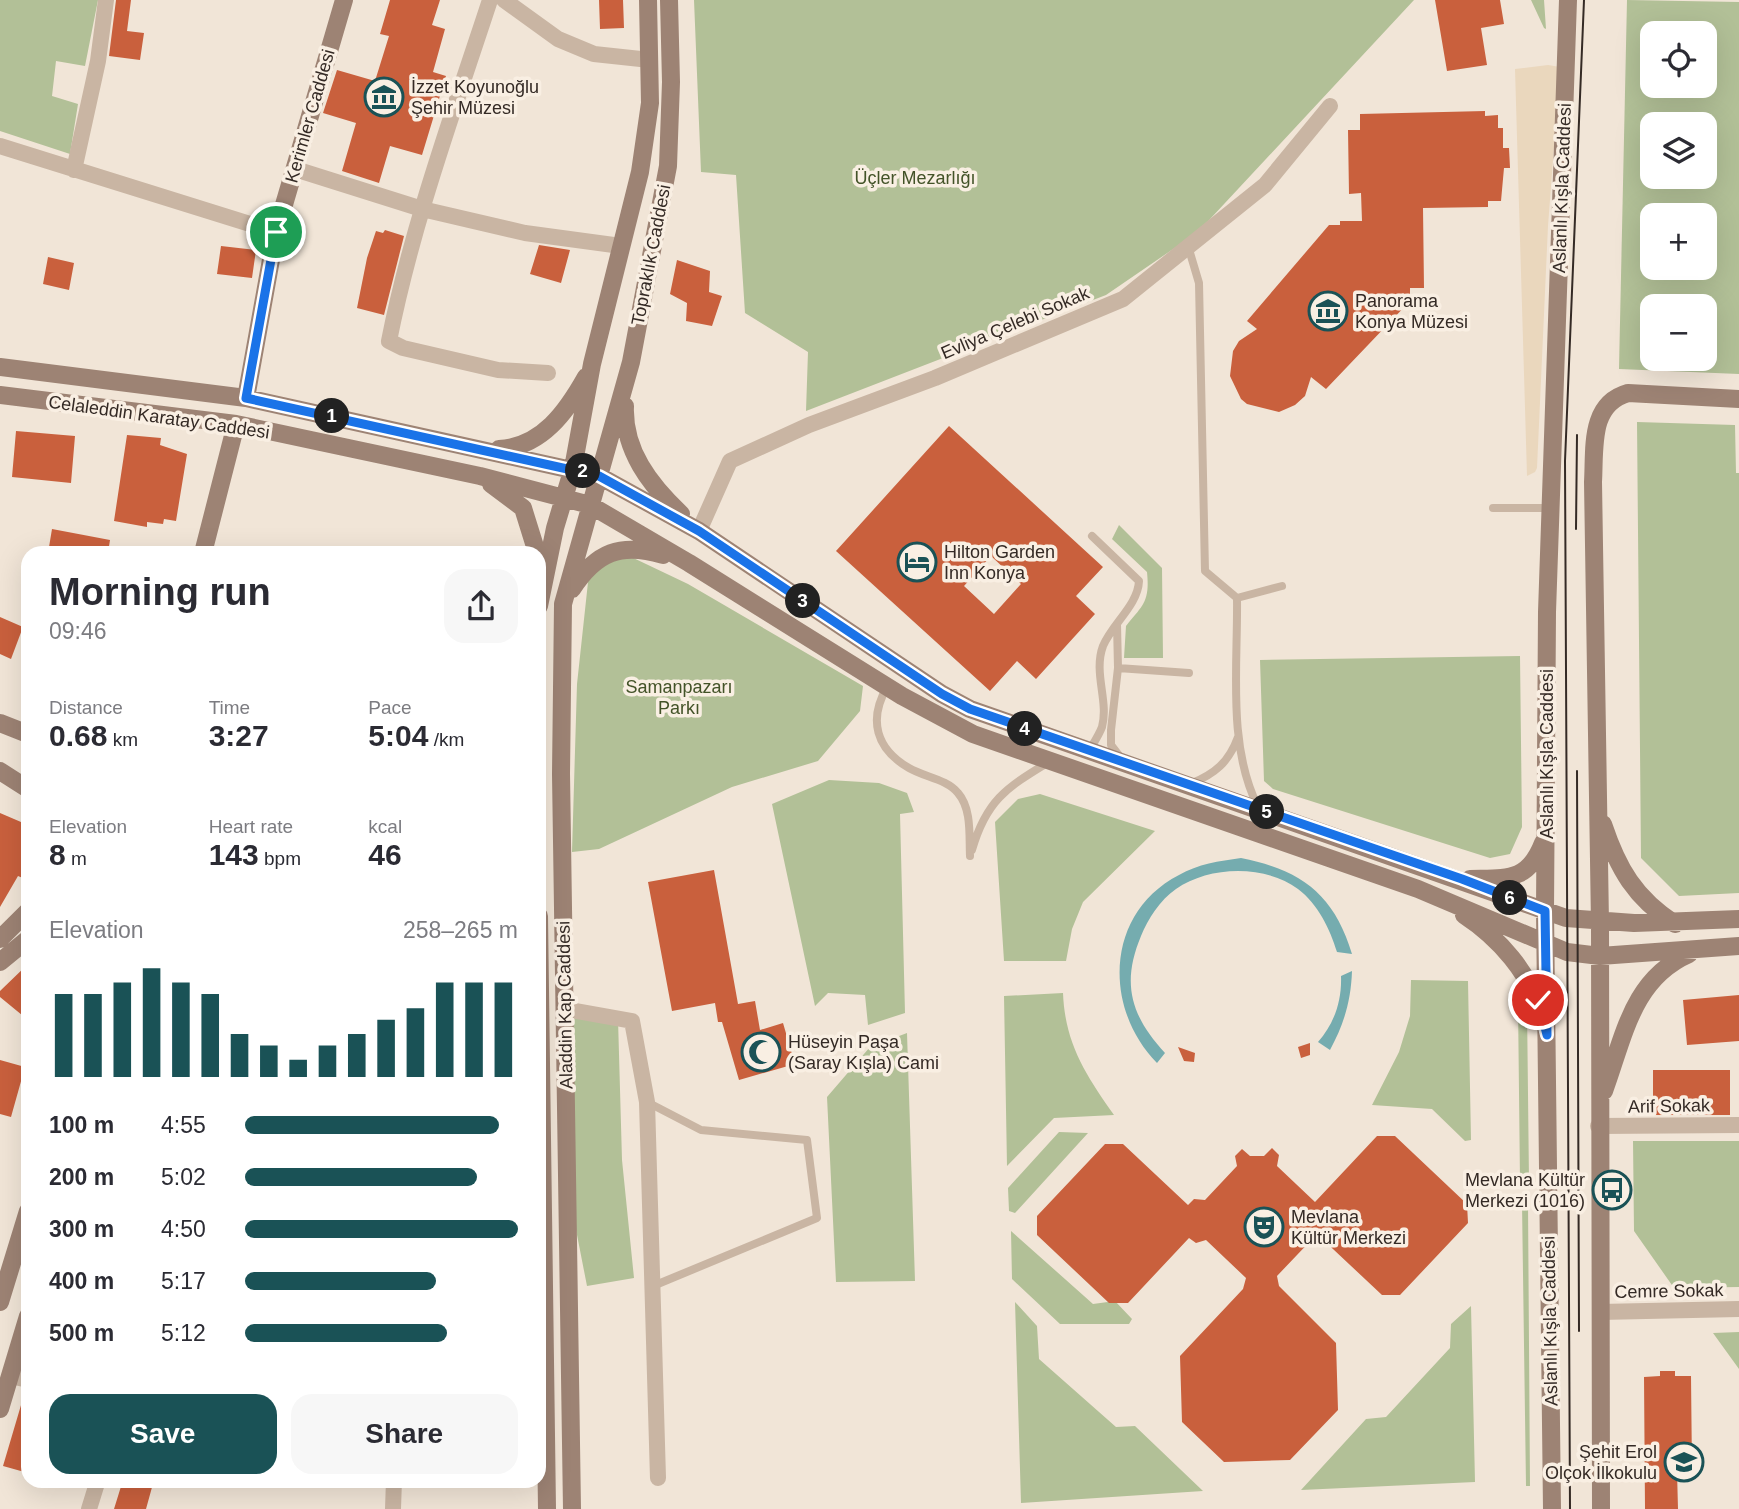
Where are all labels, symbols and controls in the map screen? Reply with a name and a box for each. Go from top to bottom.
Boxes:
map controls [1640,21,1717,371]
button: locate [1640,21,1717,98]
street label: Kerimler Caddesi [281,47,339,185]
museum icon: İzzet Koyunoğlu Şehir Müzesi [363,76,405,118]
place label: İzzet Koyunoğlu Şehir Müzesi [411,77,539,118]
street label: Aslanlı Kışla Caddesi [1549,103,1575,273]
button: layers [1640,112,1717,189]
park label: Üçler Mezarlığı [854,168,976,188]
street label: Topraklık Caddesi [628,183,674,327]
pin [246,202,306,262]
button: + [1640,203,1717,280]
icon: arrive [257,213,295,251]
street label: Evliya Çelebi Sokak [938,282,1093,363]
museum icon: Panorama Konya Müzesi [1307,290,1349,332]
place label: Panorama Konya Müzesi [1355,291,1468,332]
button: − [1640,294,1717,371]
street label: Celaleddin Karatay Caddesi [47,392,271,442]
pin: 1 [314,398,350,434]
text: 1 [326,405,337,426]
pin: 2 [566,454,600,489]
text: 2 [577,460,588,481]
hotel icon: Hilton Garden Inn Konya [896,541,938,583]
place label: Hilton Garden Inn Konya [944,542,1055,583]
button: share [444,569,518,643]
text: Morning run [49,571,271,613]
pin: 3 [786,584,820,618]
text: 3 [797,590,808,611]
text: 09:46 [49,618,107,644]
street label: Aslanlı Kışla Caddesi [1537,669,1557,839]
park label: Samanpazarı Parkı [625,677,733,718]
text: Distance [49,697,123,718]
text: Time [209,697,250,718]
text: Pace [368,697,412,718]
pin: 4 [1007,712,1042,746]
text: 4 [1019,718,1030,739]
text: 0.68 [49,719,107,752]
text: 3:27 [209,719,269,752]
text: 5:04 [368,719,428,752]
text: km [107,729,138,750]
text: /km [428,729,464,750]
pin: 5 [1250,794,1284,830]
text: 5 [1261,801,1272,822]
text: Elevation [49,816,127,837]
text: Heart rate [209,816,293,837]
text: kcal [368,816,402,837]
text: 8 [49,838,66,871]
text: 143 [209,838,259,871]
text: 46 [368,838,402,871]
text: m [66,848,87,869]
text: bpm [259,848,301,869]
pin: 6 [1492,880,1528,916]
text: 6 [1504,887,1515,908]
text: Elevation [49,917,144,943]
text: 258–265 m [403,917,518,943]
street label: Aladdin Kap Caddesi [554,921,576,1089]
pin [1508,970,1568,1030]
icon: check [1519,981,1557,1019]
mosque icon: Hüseyin Paşa (Saray Kışla) Cami [740,1031,782,1073]
place label: Hüseyin Paşa (Saray Kışla) Cami [788,1032,939,1073]
street label: Arif Sokak [1628,1095,1711,1117]
text: 100 m [49,1112,114,1138]
text: 4:55 [161,1112,206,1138]
text: 200 m [49,1164,114,1190]
text: 5:02 [161,1164,206,1190]
bus stop icon: Mevlana Kültür Merkezi (1016) [1591,1169,1633,1211]
place label: Mevlana Kültür Merkezi (1016) [1465,1170,1585,1211]
theatre icon: Mevlana Kültür Merkezi [1243,1206,1285,1248]
place label: Mevlana Kültür Merkezi [1291,1207,1406,1248]
text: 300 m [49,1216,114,1242]
text: 4:50 [161,1216,206,1242]
street label: Aslanlı Kışla Caddesi [1539,1236,1561,1406]
text: 400 m [49,1268,114,1294]
text: 5:17 [161,1268,206,1294]
street label: Cemre Sokak [1614,1280,1725,1302]
text: 500 m [49,1320,114,1346]
text: 5:12 [161,1320,206,1346]
button: Save [49,1394,277,1474]
button: Share [291,1394,518,1474]
school or university icon: Şehit Erol Olçok İlkokulu [1663,1441,1705,1483]
place label: Şehit Erol Olçok İlkokulu [1545,1442,1657,1483]

